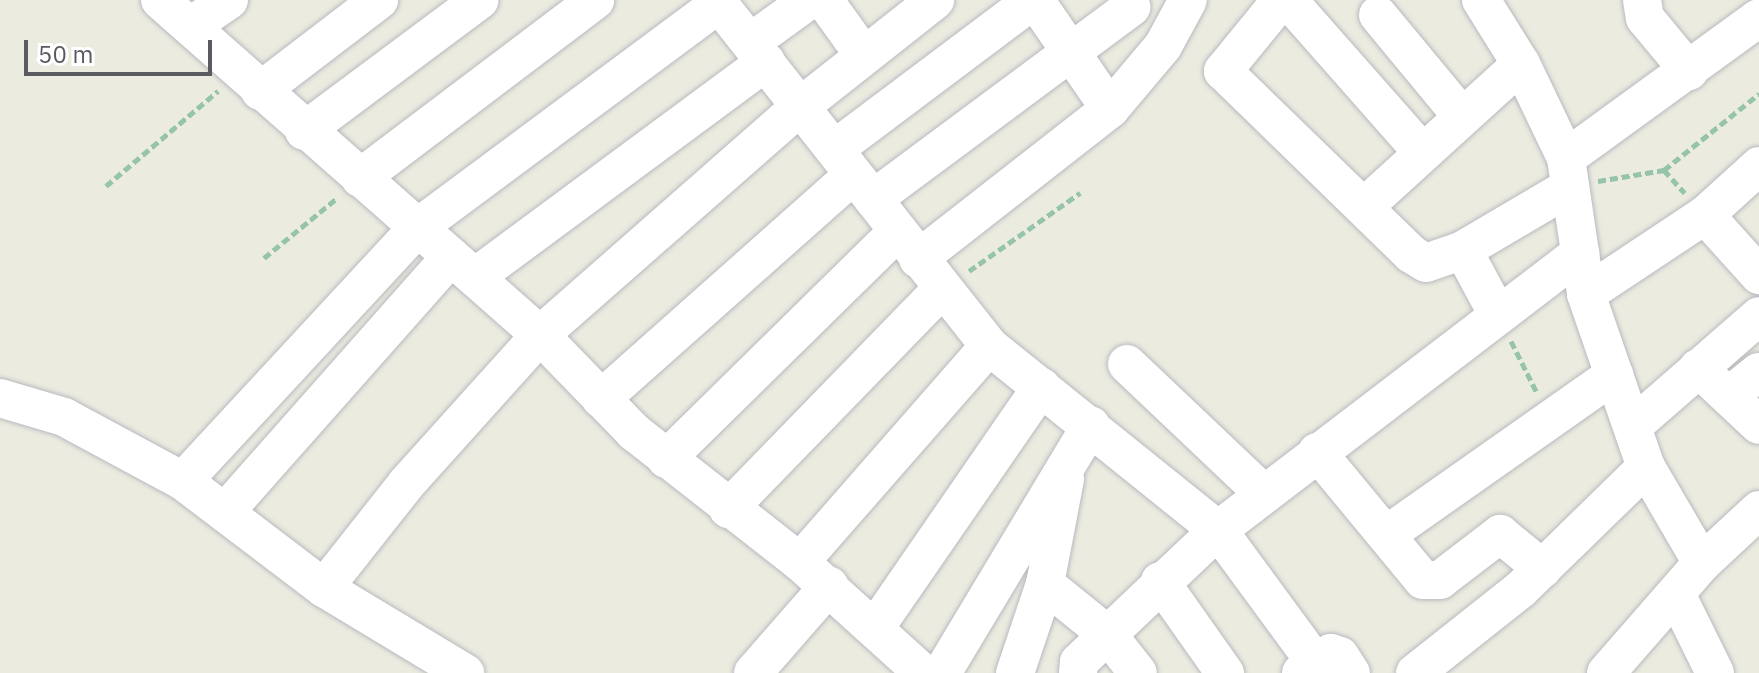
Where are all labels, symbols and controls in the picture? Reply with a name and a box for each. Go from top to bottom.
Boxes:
scale bar [28,24,216,74]
text: 50 m [38,38,93,70]

